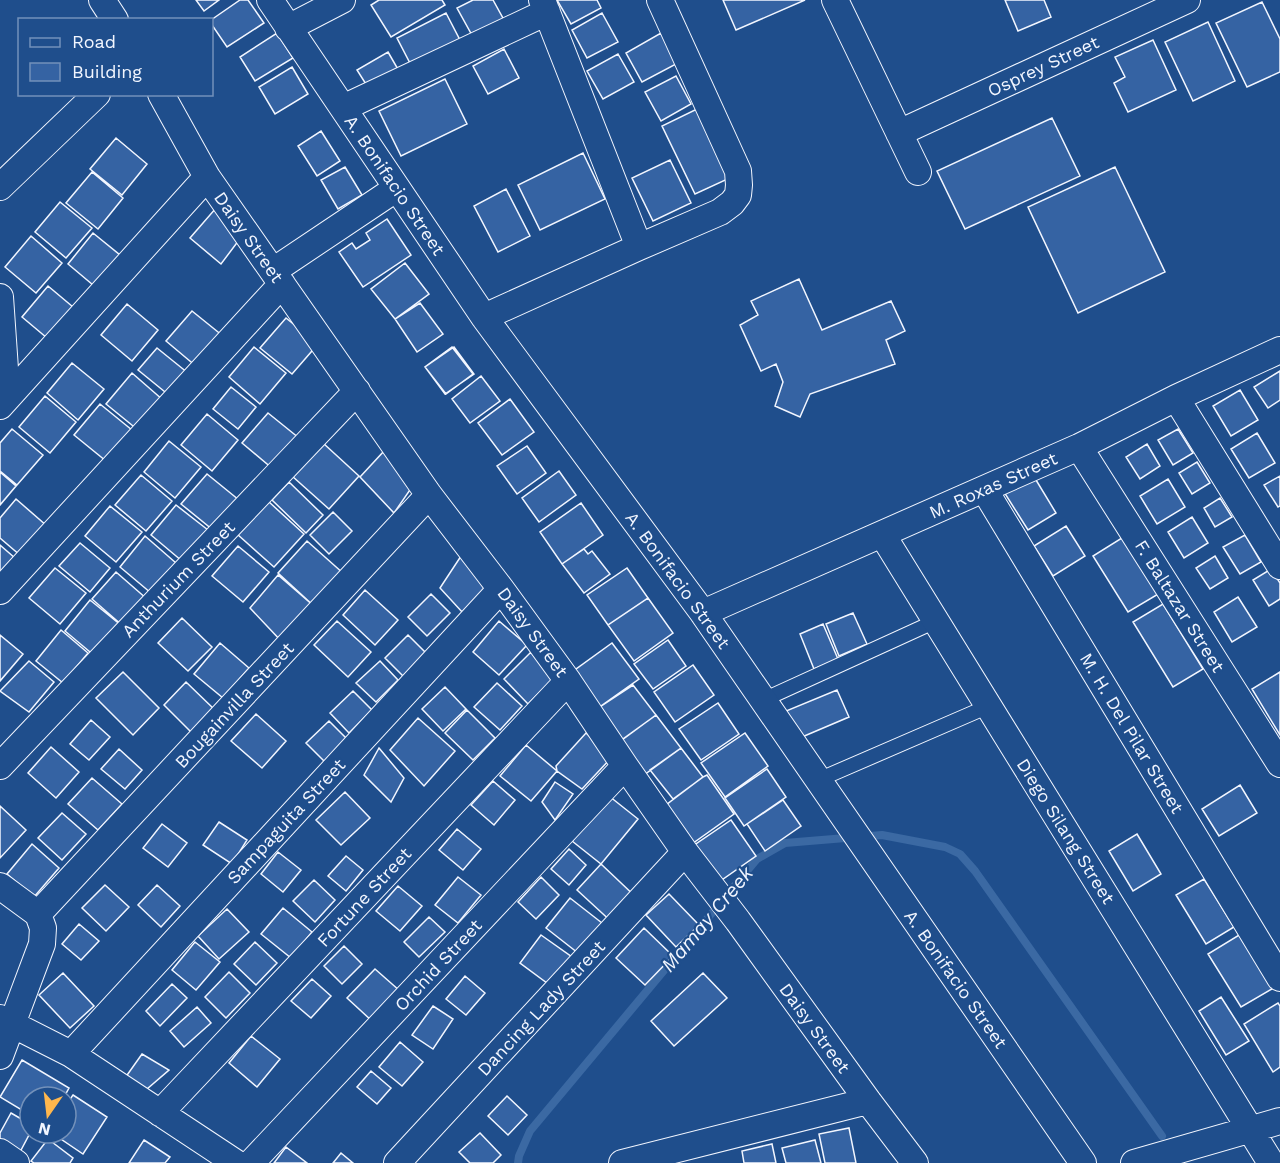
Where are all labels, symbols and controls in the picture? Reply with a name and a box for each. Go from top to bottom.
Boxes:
legend [18,18,213,96]
text: Road [72,31,116,52]
street label: Osprey Street [984,31,1102,101]
text: Building [72,61,142,82]
street label: A. Bonifacio Street [340,111,450,259]
street label: Daisy Street [210,188,288,287]
street label: M. Roxas Street [926,447,1061,523]
street label: A. Bonifacio Street [621,507,735,653]
street label: Anthurium Street [117,516,239,641]
street label: F. Baltazar Street [1131,536,1229,676]
street label: Daisy Street [493,583,573,681]
street label: Bougainvilla Street [170,637,298,772]
street label: M. H. Del Pilar Street [1076,649,1188,817]
street label: Sampaguita Street [223,754,350,888]
street label: Diego Silang Street [1013,754,1120,908]
street label: Fortune Street [313,843,416,951]
water label: Mamay Creek [656,860,759,977]
street label: A. Bonifacio Street [900,906,1012,1053]
street label: Orchid Street [390,914,486,1015]
street label: Dancing Lady Street [473,936,609,1080]
street label: Daisy Street [775,979,855,1077]
north arrow [18,1085,78,1145]
text: N [36,1118,53,1140]

